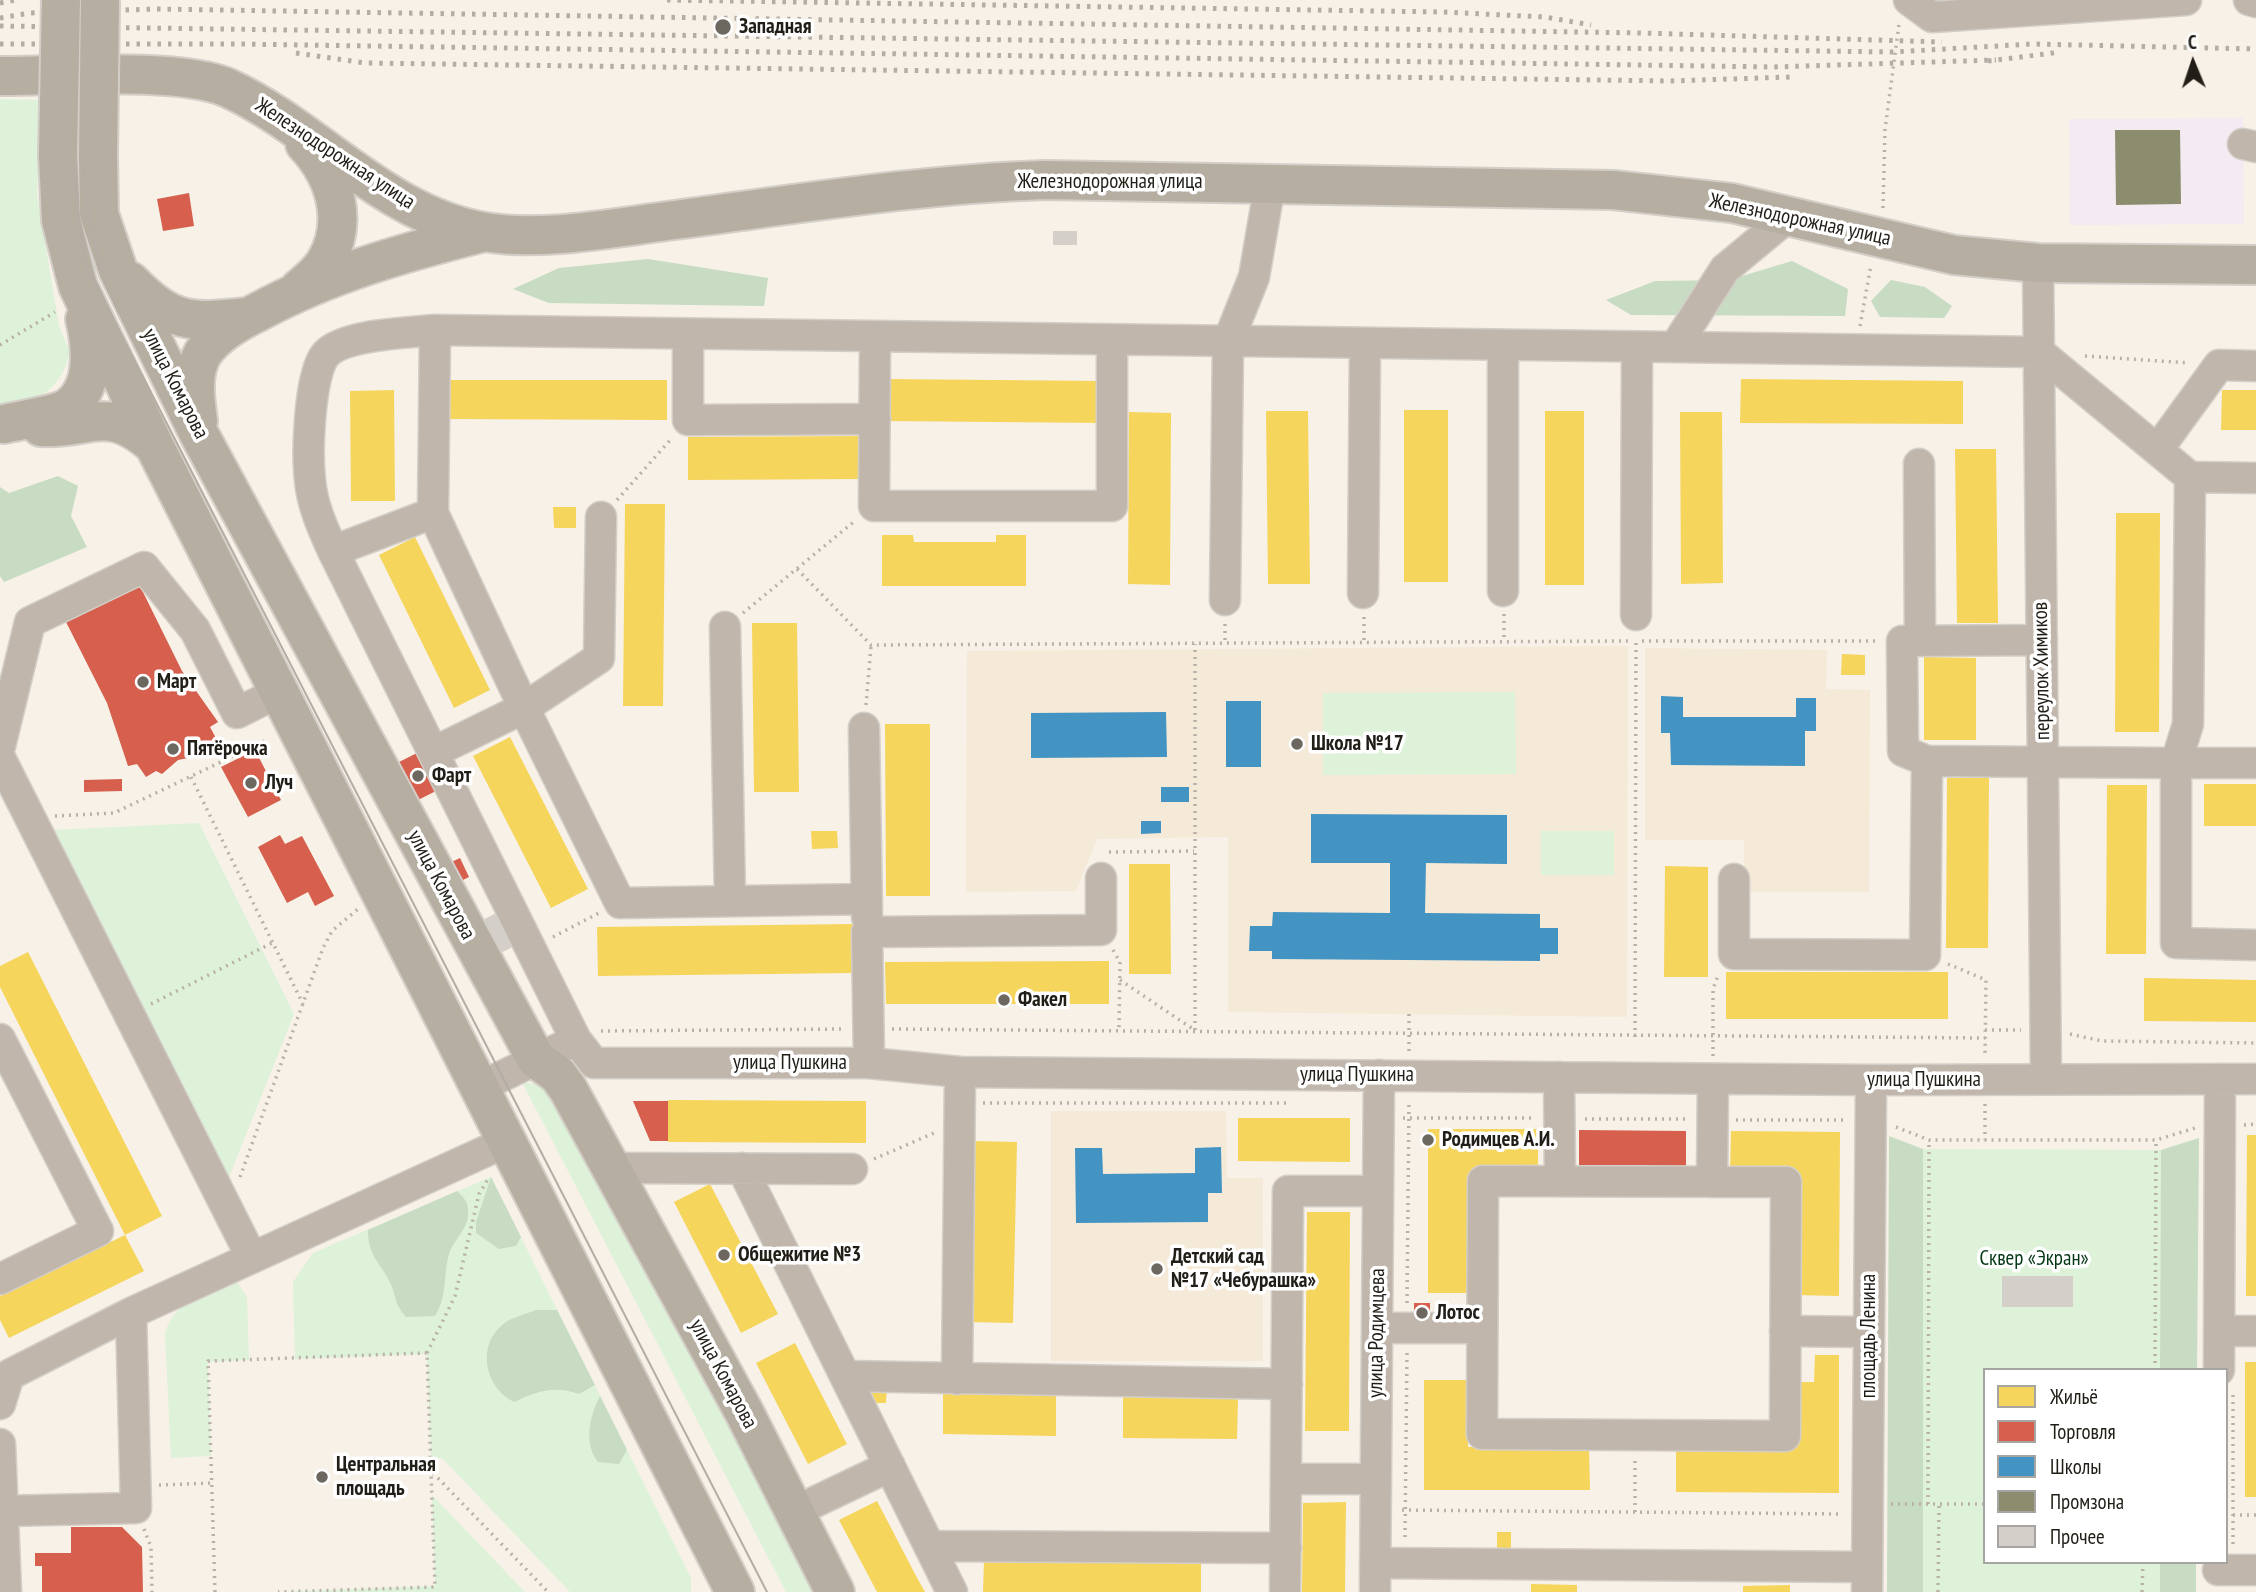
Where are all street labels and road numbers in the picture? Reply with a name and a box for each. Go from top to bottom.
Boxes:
street label: Железнодорожная улица [251,93,419,215]
street label: Железнодорожная улица [1017,169,1203,195]
street label: Железнодорожная улица [1707,188,1893,252]
street label: улица Комарова [136,325,214,443]
street label: переулок Химиков [2028,602,2056,740]
street label: улица Комарова [402,826,480,944]
street label: улица Пушкина [733,1050,847,1076]
street label: улица Пушкина [1300,1062,1414,1088]
street label: улица Пушкина [1867,1067,1981,1093]
street label: улица Родимцева [1363,1268,1391,1398]
street label: площадь Ленина [1856,1274,1882,1398]
street label: улица Комарова [684,1315,762,1433]

